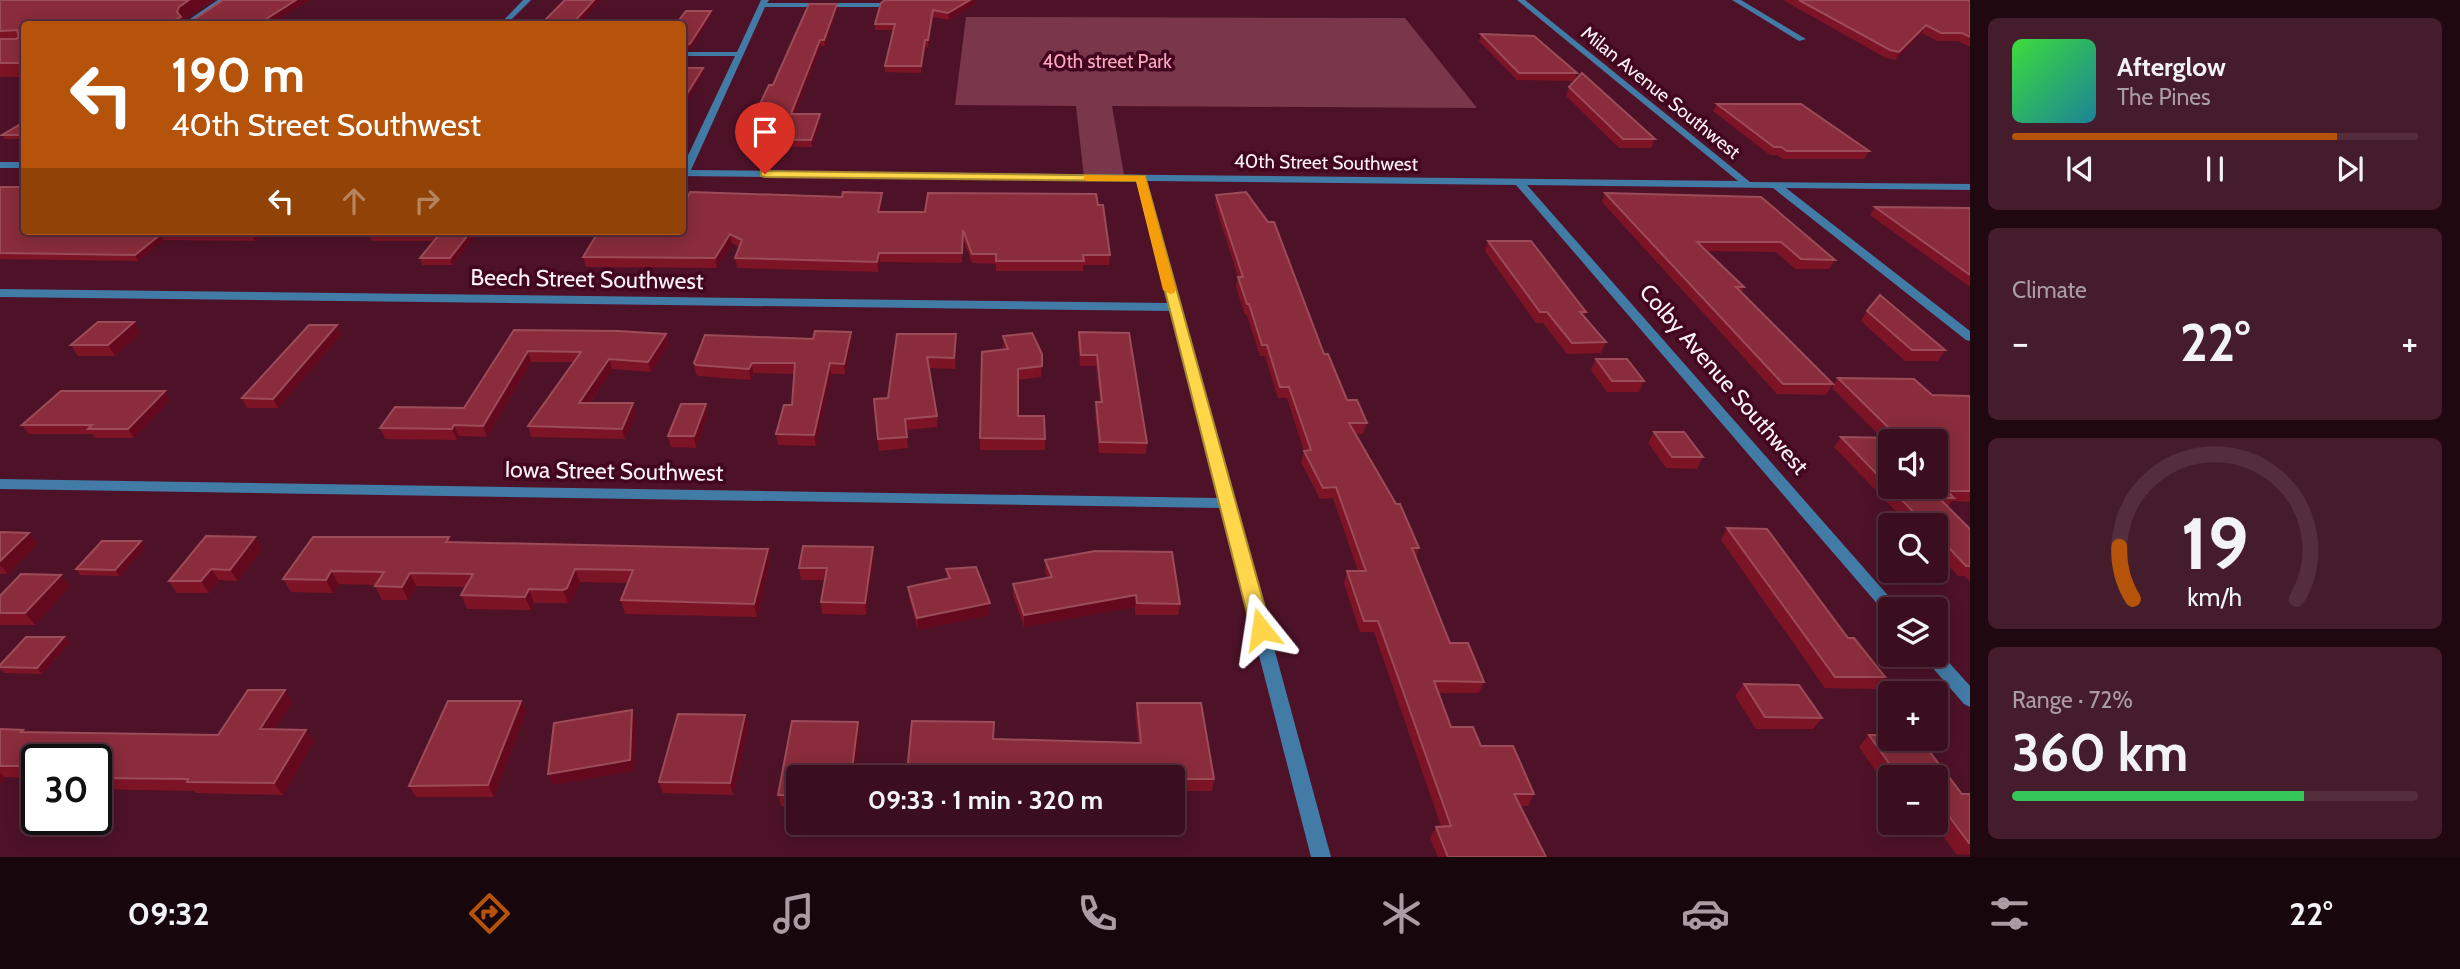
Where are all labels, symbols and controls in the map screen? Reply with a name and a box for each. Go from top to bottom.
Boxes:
street label: Milan Avenue Southwest [1576,21,1745,164]
text: 190 m [171,45,305,104]
icon: left [56,49,147,140]
park label: 40th street Park [1042,50,1172,73]
text: Afterglow [2117,51,2226,83]
text: The Pines [2117,83,2211,111]
pin [735,102,795,174]
text: 40th Street Southwest [171,105,481,144]
icon: arrive [746,113,784,151]
street label: 40th Street Southwest [1234,149,1419,176]
icon: previous [2061,150,2099,188]
icon: pause [2196,150,2234,188]
icon: next [2331,150,2369,188]
icon: left [262,182,300,220]
icon: ahead [335,182,373,220]
icon: right [408,182,446,220]
street label: Beech Street Southwest [470,263,704,295]
text: Climate [2012,276,2087,304]
street label: Colby Avenue Southwest [1634,278,1814,480]
text: 22° [2180,311,2250,374]
text: − [2012,319,2029,366]
text: + [2401,319,2418,366]
map controls [1878,429,1948,835]
button: sound [1878,429,1948,499]
street label: Iowa Street Southwest [504,455,724,487]
text: 19 [2181,500,2249,588]
button: search [1878,513,1948,583]
text: km/h [2188,582,2242,612]
position arrow [1224,592,1298,666]
button: layers [1878,597,1948,667]
button: + [1878,681,1948,751]
text: Range · 72% [2012,686,2133,714]
text: 360 km [2012,721,2188,784]
speed limit sign: 30 [21,744,112,835]
button: − [1878,765,1948,835]
text: 09:33 · 1 min · 320 m [868,784,1103,816]
icon: directions [465,889,514,938]
icon: music [769,889,818,938]
icon: phone [1073,889,1122,938]
icon: climate [1377,889,1426,938]
icon: car [1681,889,1730,938]
icon: filters [1985,889,2034,938]
text: 09:32 [128,894,209,933]
text: 22° [2289,894,2332,933]

